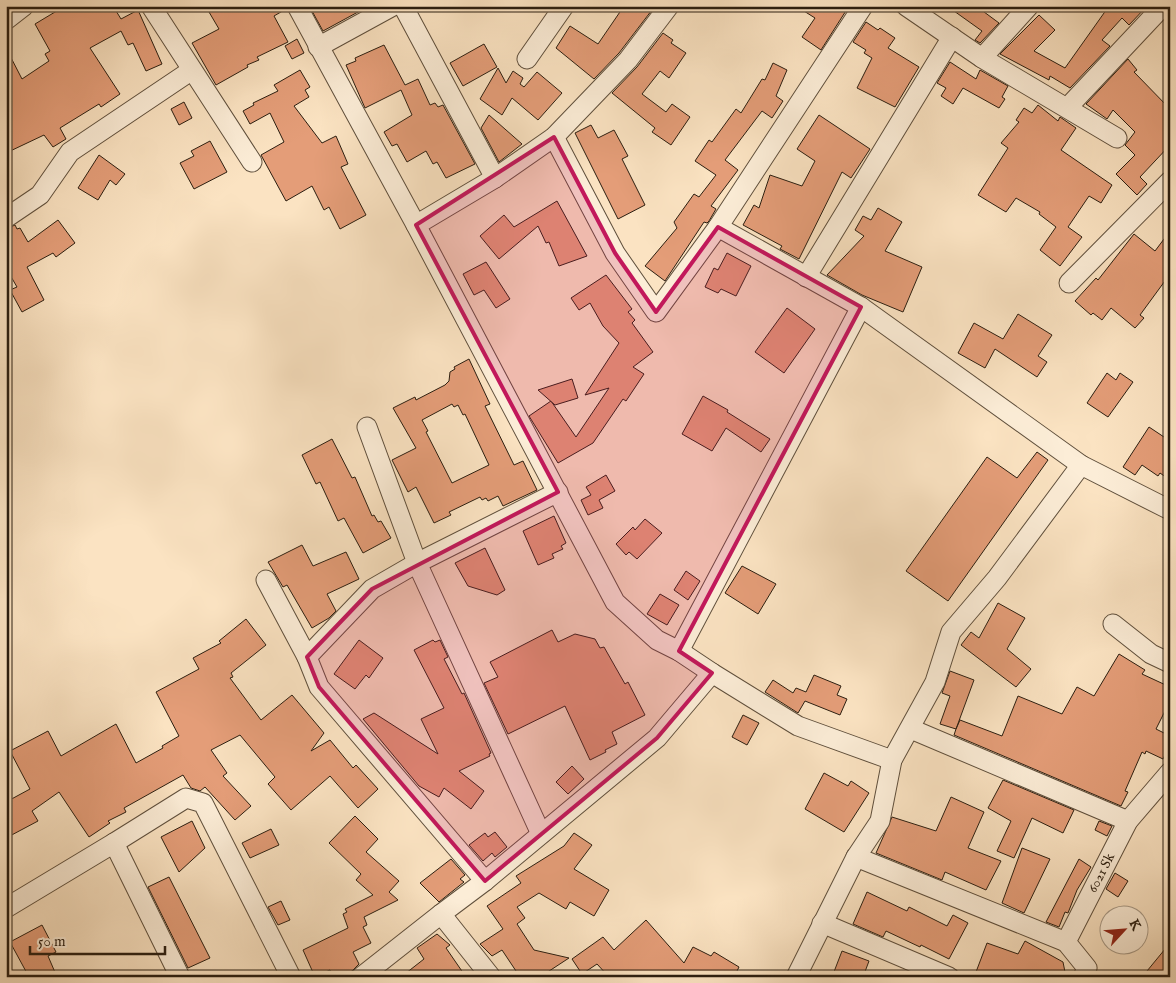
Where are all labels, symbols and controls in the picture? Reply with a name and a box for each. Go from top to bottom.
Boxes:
street label: 6021 Sk [1084,849,1119,896]
north arrow [1098,906,1148,956]
text: K [1124,916,1145,934]
scale bar [30,923,165,955]
text: 50 m [38,932,66,951]

